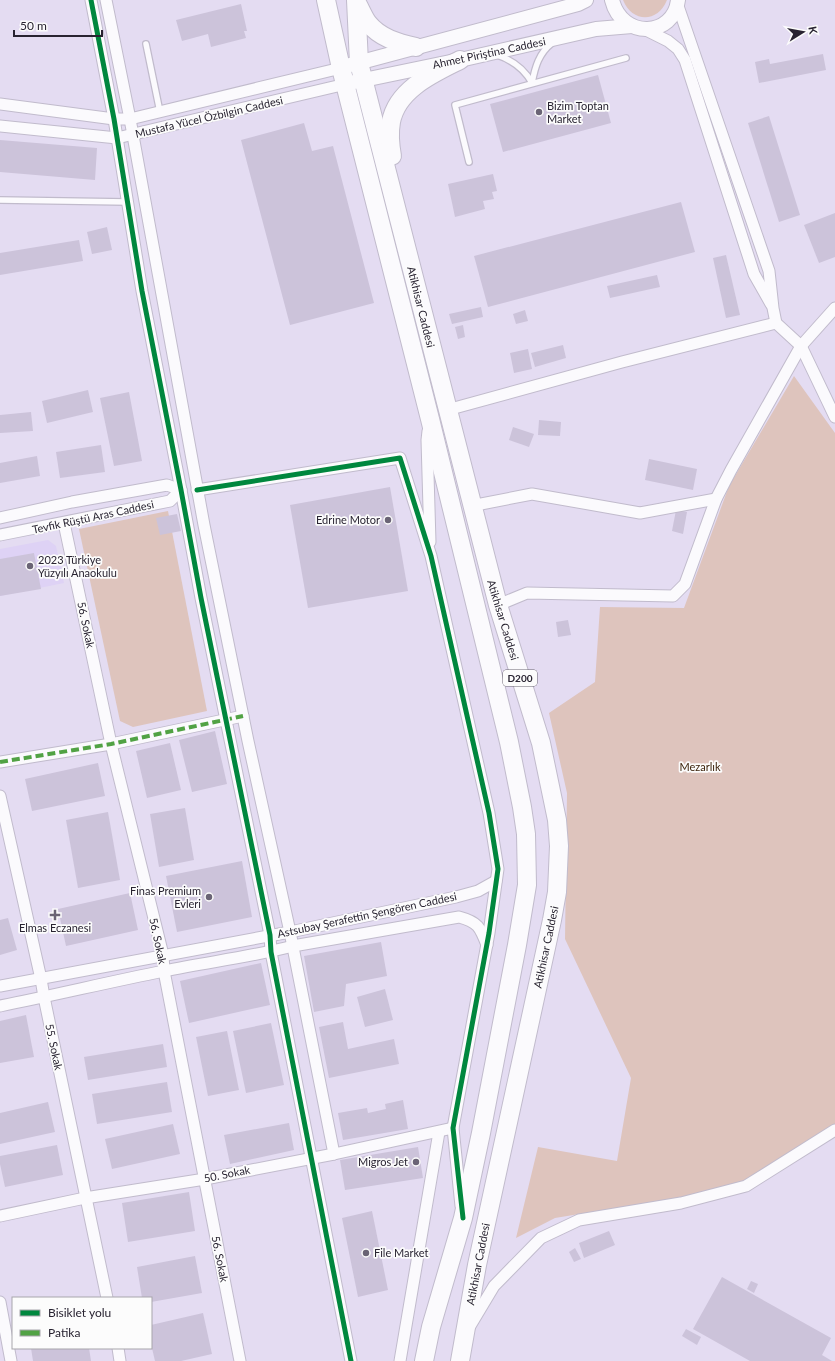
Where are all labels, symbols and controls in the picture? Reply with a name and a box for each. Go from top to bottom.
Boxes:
scale bar [14,12,102,38]
north arrow [783,12,823,52]
text: 50 m [20,18,47,33]
text: K [806,25,820,35]
street label: Ahmet Piriştina Caddesi [431,34,547,71]
street label: Mustafa Yücel Özbilgin Caddesi [134,93,284,140]
place label: Bizim Toptan Market [547,99,609,125]
marker: Bizim Toptan Market [534,107,544,117]
street label: Atikhisar Caddesi [405,265,438,349]
street label: Tevfik Rüştü Aras Caddesi [31,497,155,536]
place label: Edrine Motor [316,513,380,526]
marker: Edrine Motor [383,515,393,525]
place label: 2023 Türkiye Yüzyılı Anaokulu [38,553,117,579]
marker: 2023 Türkiye Yüzyılı Anaokulu [25,561,35,571]
street label: Atikhisar Caddesi [485,578,522,662]
street label: 56. Sokak [75,601,98,650]
road number: D200 [503,670,537,686]
park label: Mezarlık [679,760,721,773]
place label: Finas Premium Evleri [130,884,201,910]
street label: Astsubay Şerafettin Şengören Caddesi [276,889,458,940]
marker: Finas Premium Evleri [204,892,214,902]
street label: Atikhisar Caddesi [530,904,561,989]
marker: Elmas Eczanesi [50,910,60,920]
street label: 56. Sokak [147,917,170,966]
place label: Elmas Eczanesi [19,921,91,934]
street label: 55. Sokak [43,1023,66,1072]
place label: Migros Jet [358,1155,408,1168]
marker: Migros Jet [411,1157,421,1167]
street label: 50. Sokak [203,1163,252,1184]
street label: Atikhisar Caddesi [463,1221,492,1306]
street label: 56. Sokak [210,1235,231,1284]
place label: File Market [374,1246,429,1259]
marker: File Market [361,1248,371,1258]
legend [12,1297,152,1349]
text: Bisiklet yolu [48,1305,111,1320]
text: Patika [48,1325,80,1340]

